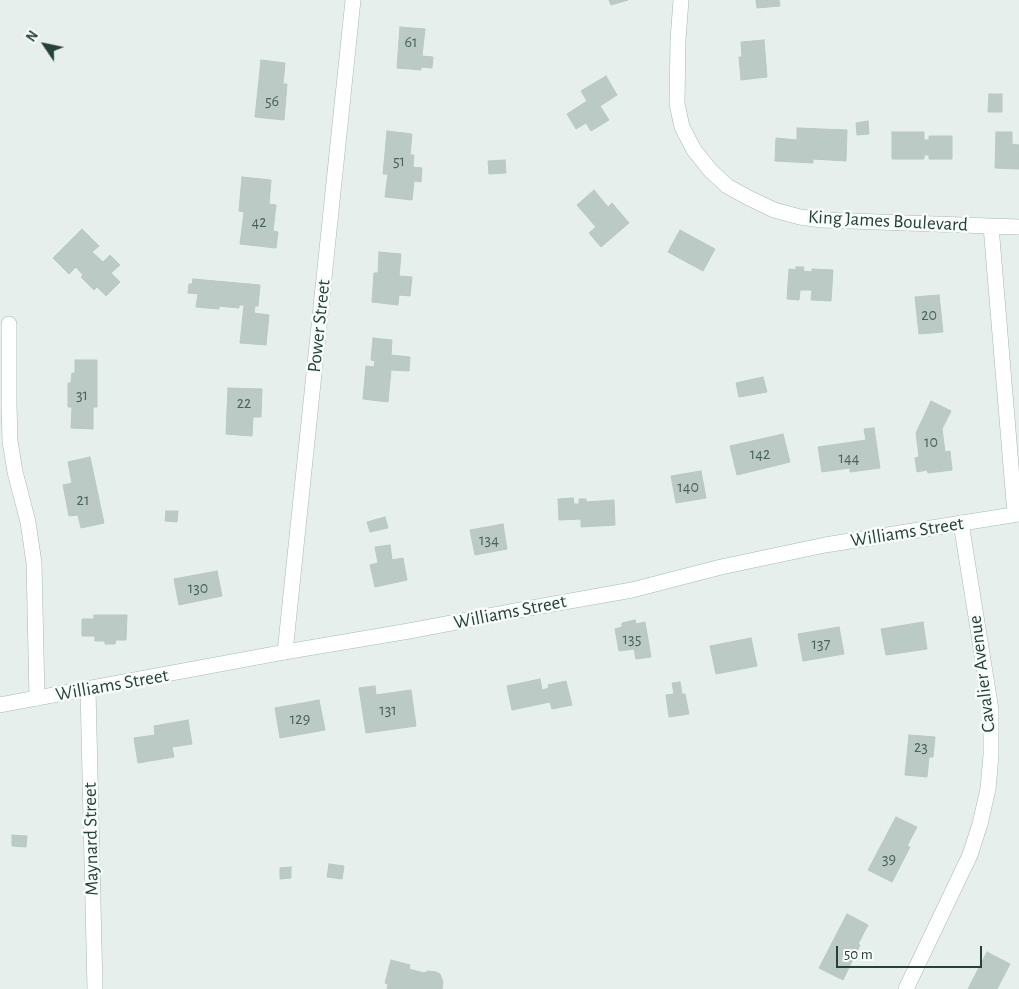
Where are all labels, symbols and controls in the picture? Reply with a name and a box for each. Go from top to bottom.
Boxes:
north arrow [20,20,70,70]
text: N [24,29,41,45]
house number: 61 [404,32,418,52]
house number: 56 [265,91,279,111]
house number: 51 [393,151,405,171]
street label: King James Boulevard [807,205,969,237]
house number: 42 [252,212,266,232]
street label: Power Street [303,278,335,374]
house number: 20 [921,305,937,325]
house number: 31 [76,385,88,405]
house number: 22 [237,393,251,413]
house number: 10 [924,432,938,452]
house number: 142 [750,444,770,464]
house number: 144 [839,448,859,468]
house number: 140 [677,477,699,497]
house number: 21 [77,490,89,510]
street label: Williams Street [849,512,965,552]
house number: 134 [479,530,499,550]
house number: 130 [188,578,208,598]
street label: Williams Street [452,590,568,634]
street label: Cavalier Avenue [964,614,1000,734]
house number: 135 [623,629,641,649]
house number: 137 [812,634,830,654]
street label: Williams Street [54,664,170,706]
house number: 131 [379,700,397,720]
house number: 129 [290,709,310,729]
house number: 23 [914,737,928,757]
street label: Maynard Street [79,782,103,896]
house number: 39 [882,849,896,869]
scale bar [839,936,985,968]
text: 50 m [844,947,873,962]

